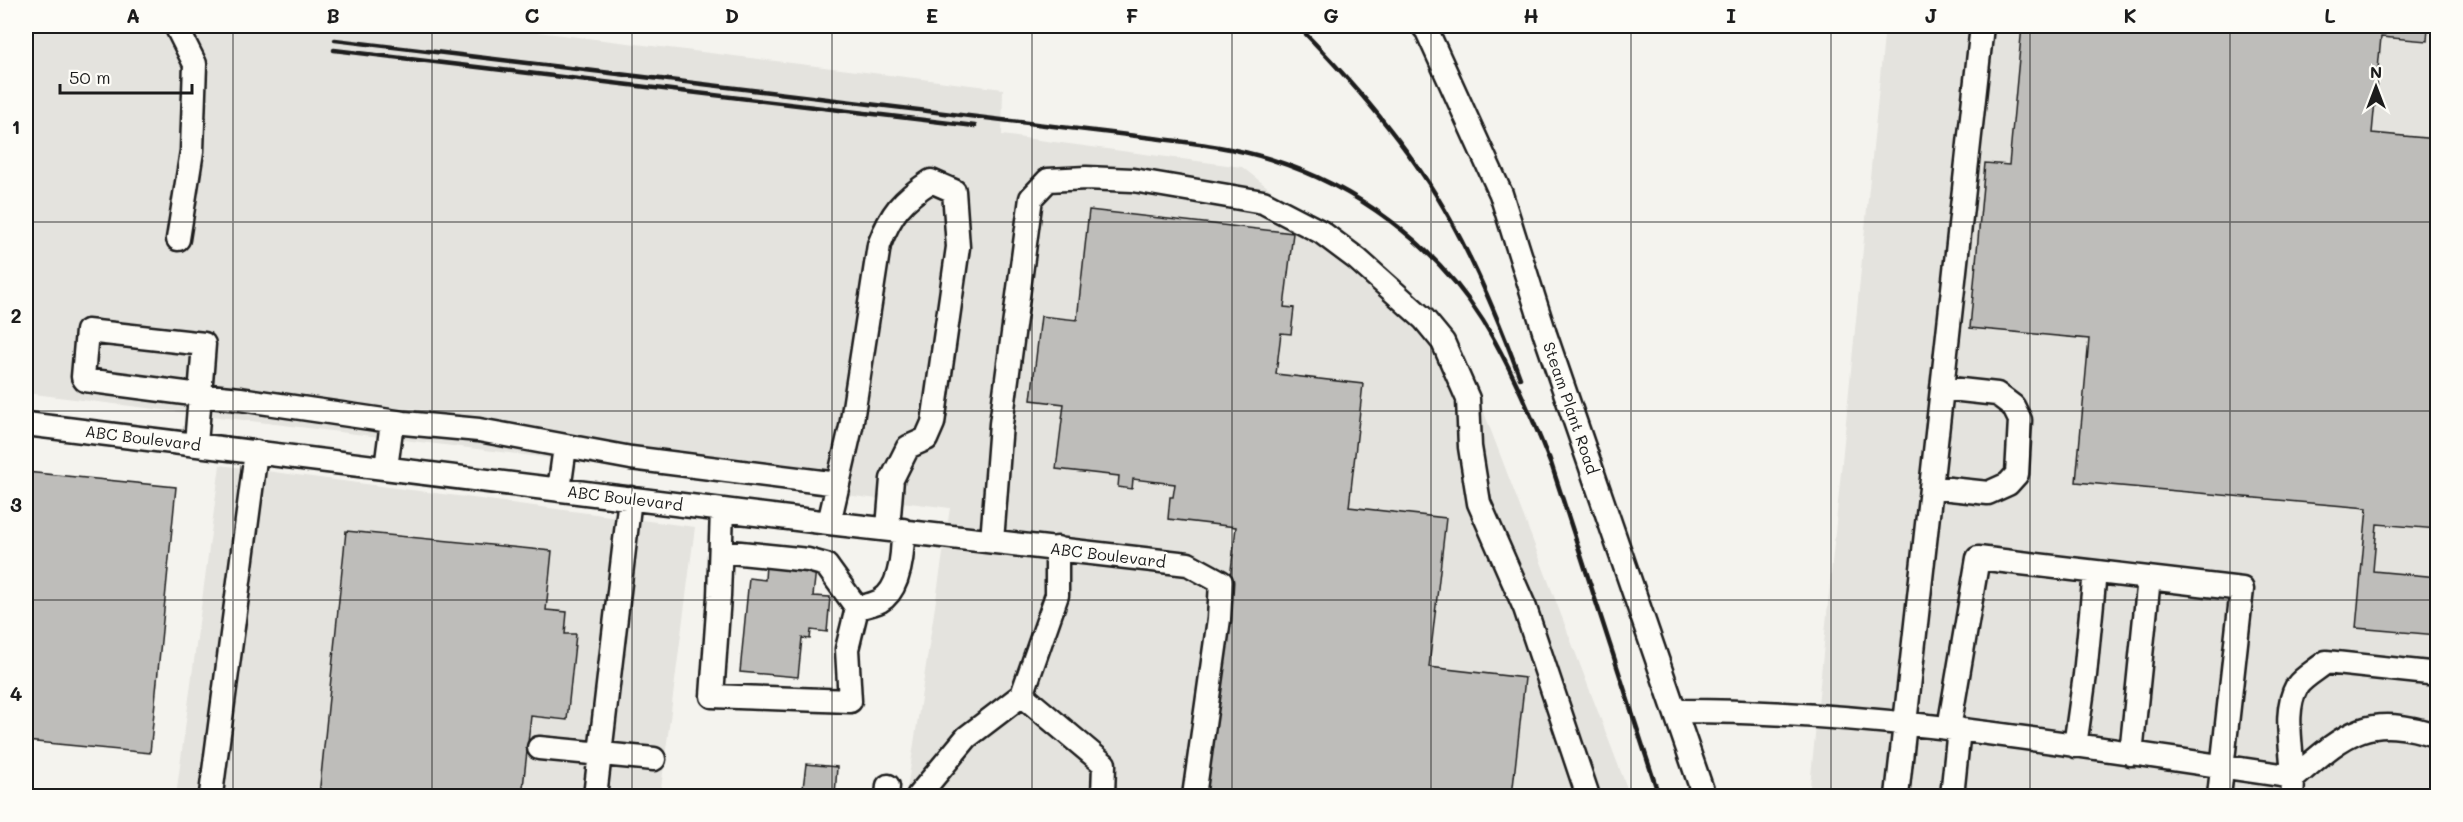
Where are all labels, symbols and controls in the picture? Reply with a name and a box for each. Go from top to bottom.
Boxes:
text: A [126,2,140,28]
text: B [326,2,340,28]
text: C [525,2,540,28]
text: D [725,2,739,28]
text: E [926,2,938,28]
text: F [1126,2,1139,28]
text: G [1323,2,1339,28]
text: H [1523,2,1539,28]
text: I [1726,2,1736,28]
text: J [1924,2,1938,28]
text: K [2123,2,2137,28]
text: L [2324,2,2336,28]
scale bar [60,57,192,95]
north arrow [2346,57,2406,117]
text: N [2370,61,2382,82]
text: 50 m [69,65,111,89]
text: 1 [12,113,20,139]
text: 2 [10,302,22,328]
street label: Steam Plant Road [1539,339,1604,477]
street label: ABC Boulevard [84,420,202,455]
street label: ABC Boulevard [566,480,684,515]
text: 3 [10,491,22,517]
street label: ABC Boulevard [1049,537,1167,572]
text: 4 [10,680,23,706]

